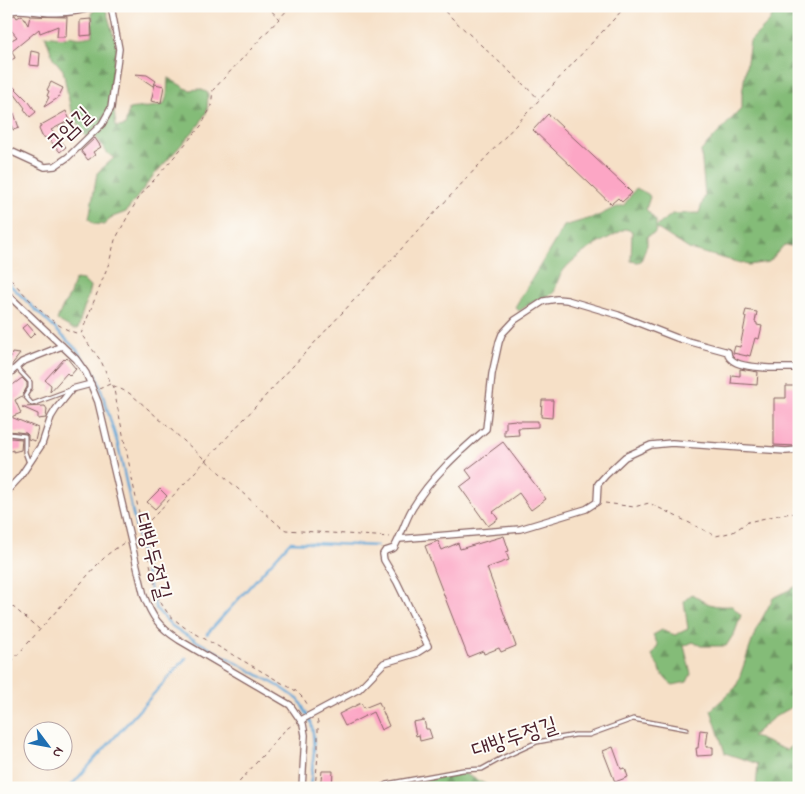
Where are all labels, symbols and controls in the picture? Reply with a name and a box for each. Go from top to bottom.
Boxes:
street label: 구암길 [40,100,101,160]
street label: 대방두정길 [124,510,178,604]
street label: 대방두정길 [468,710,562,768]
north arrow [22,722,72,772]
text: N [46,743,69,762]

